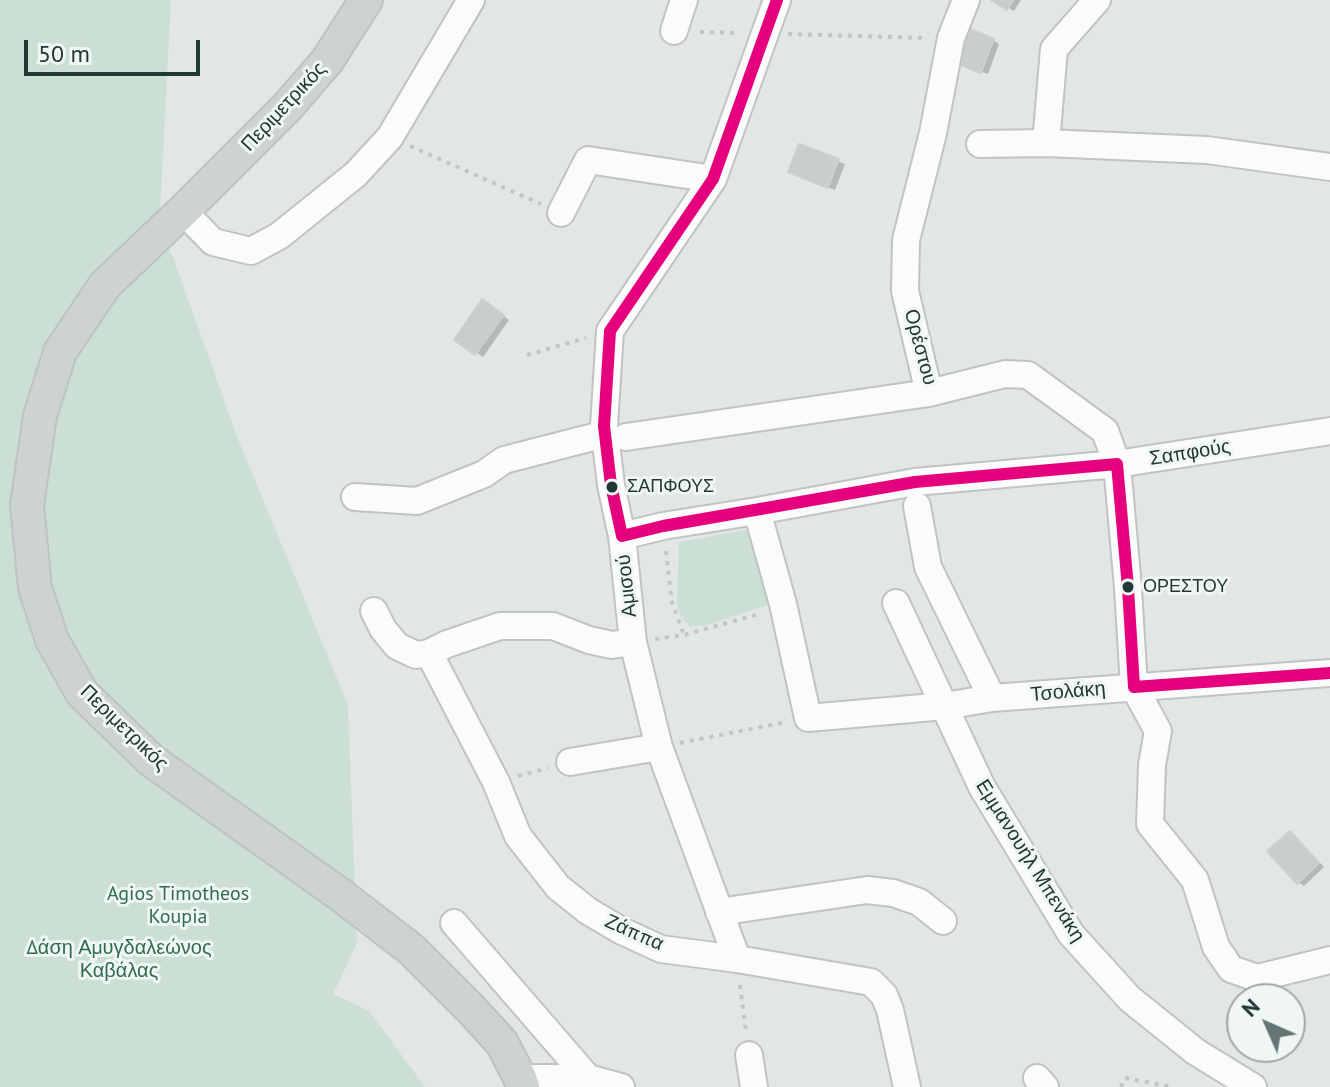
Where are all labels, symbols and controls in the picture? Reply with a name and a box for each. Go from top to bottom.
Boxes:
scale bar [28,24,204,74]
text: 50 m [38,38,90,69]
street label: Περιμετρικός [237,57,331,157]
street label: Ορέστου [898,306,942,388]
street label: Σαπφούς [1148,435,1232,471]
place label: ΣΑΠΦΟΥΣ [627,476,714,498]
marker: ΣΑΠΦΟΥΣ [604,479,620,495]
street label: Αμισού [612,553,642,619]
place label: ΟΡΕΣΤΟΥ [1143,576,1228,598]
marker: ΟΡΕΣΤΟΥ [1120,579,1136,595]
street label: Τσολάκη [1029,677,1107,707]
street label: Περιμετρικός [75,680,173,776]
street label: Εμμανουήλ Μπενάκη [970,775,1090,947]
park label: Agios Timotheos Koupia [107,882,249,929]
street label: Ζάππα [601,909,667,957]
park label: Δάση Αμυγδαλεώνος Καβάλας [26,936,212,983]
north arrow [1226,983,1306,1063]
text: N [1235,992,1265,1022]

